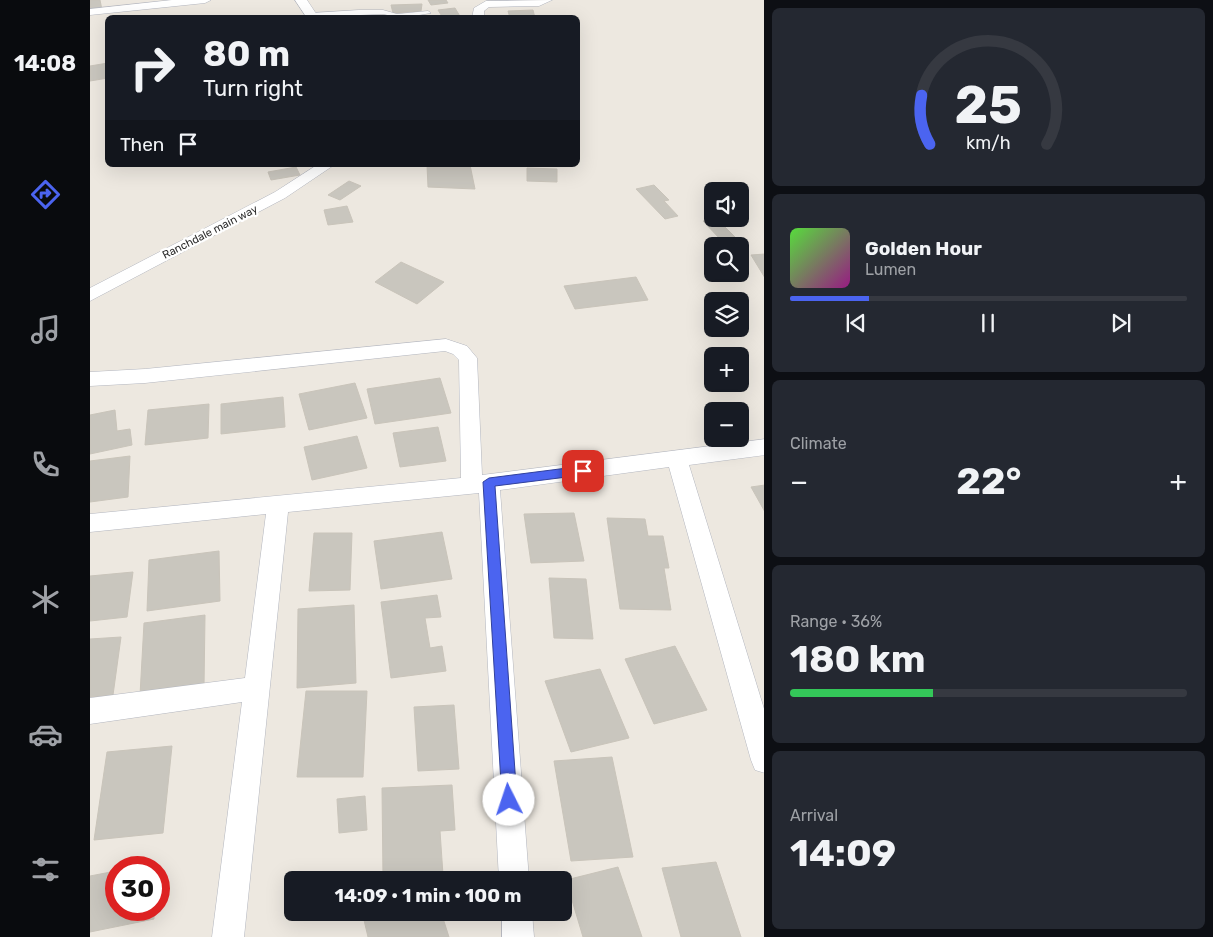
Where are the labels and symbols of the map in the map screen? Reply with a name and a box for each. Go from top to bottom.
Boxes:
street label: Ranchdale main way [160,202,260,262]
pin [562,450,604,492]
position arrow [482,773,534,825]
speed limit sign: 30 [105,856,170,921]

